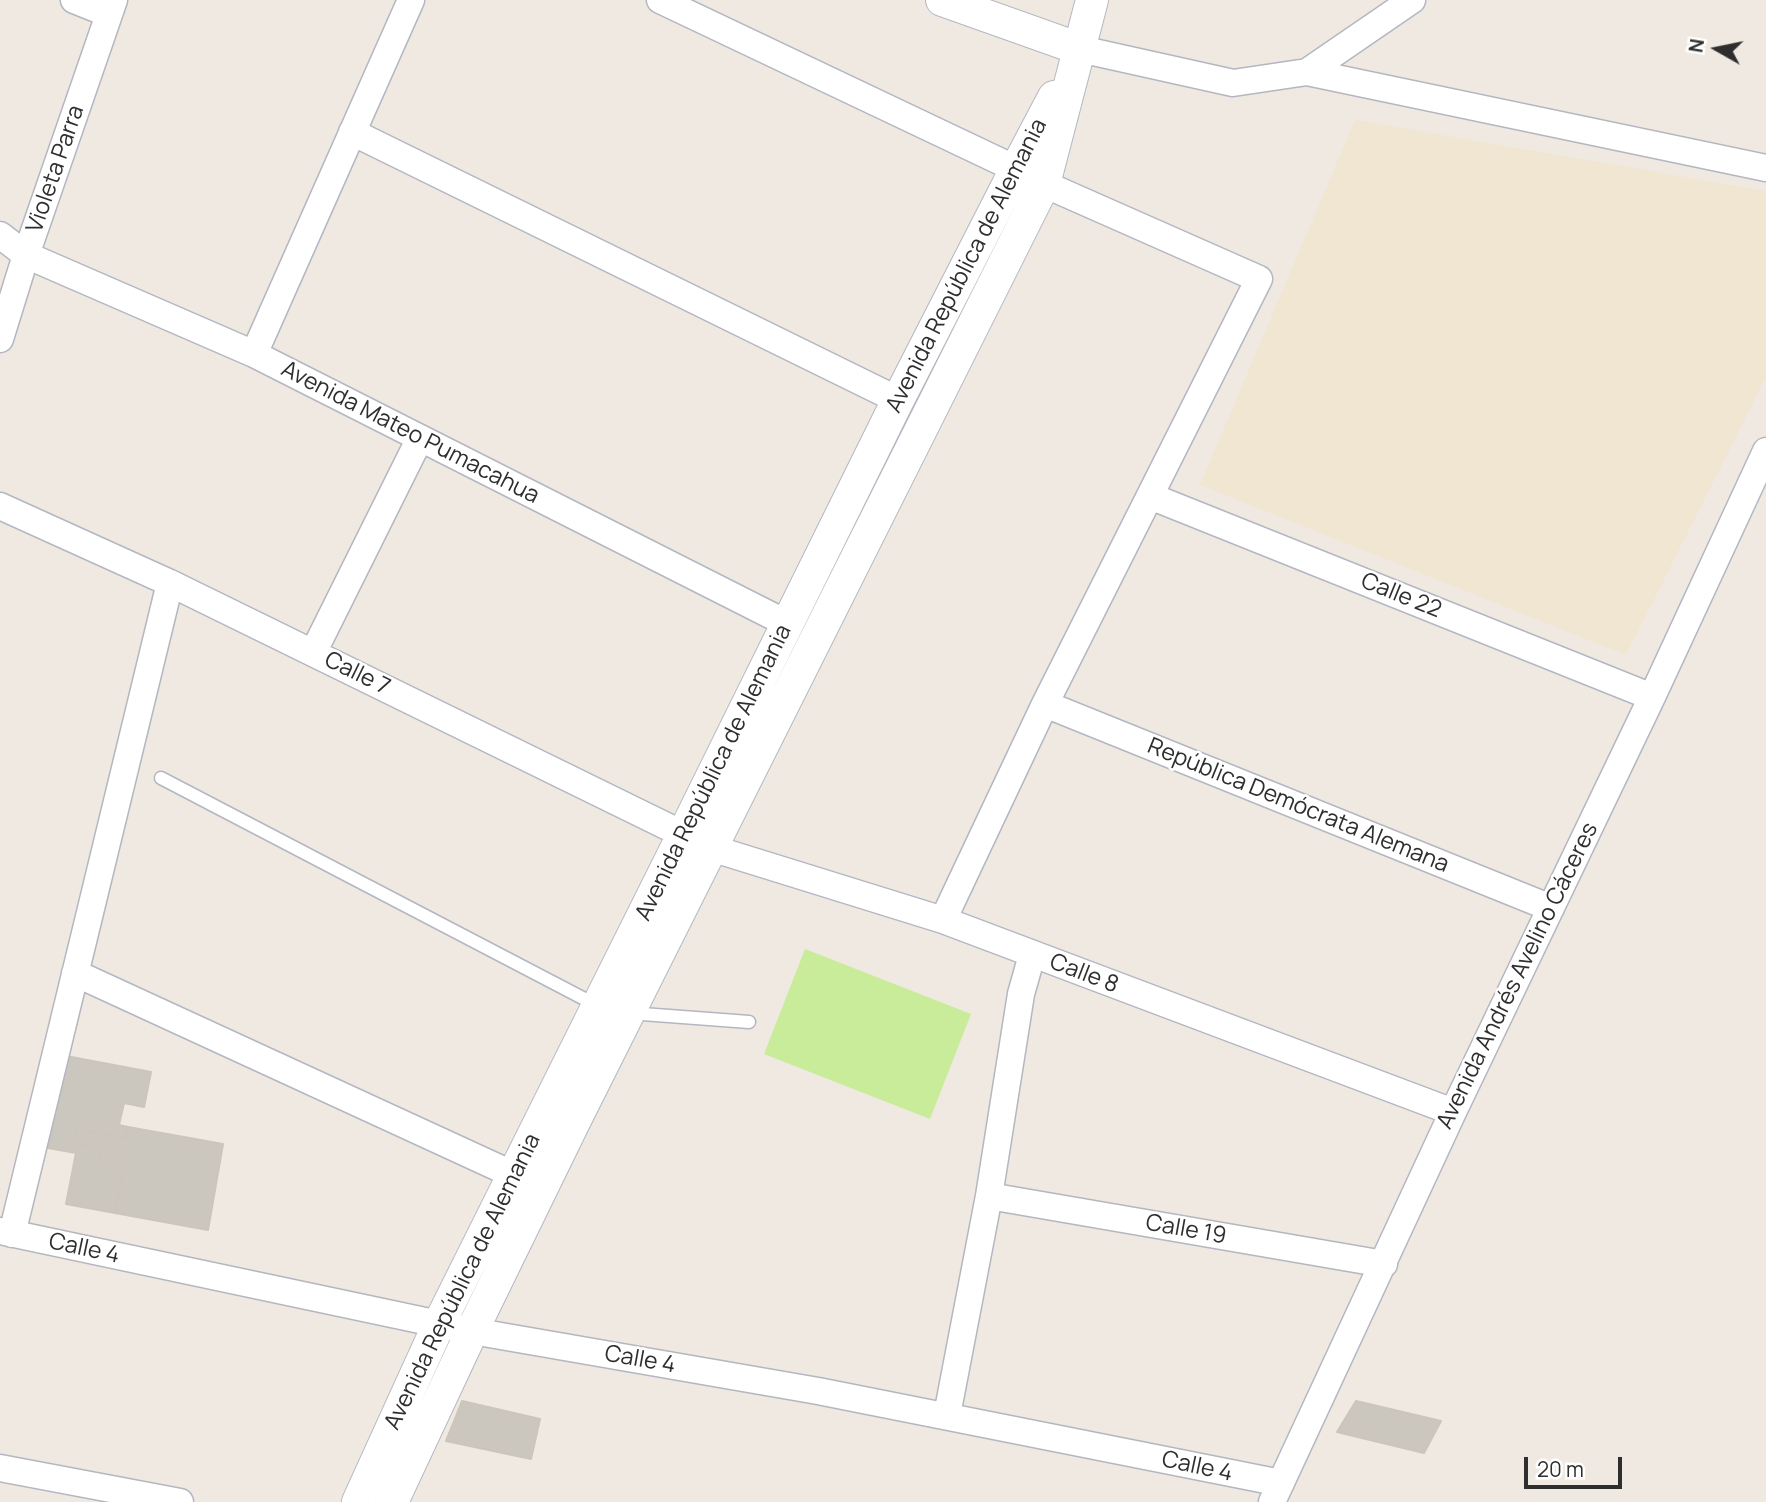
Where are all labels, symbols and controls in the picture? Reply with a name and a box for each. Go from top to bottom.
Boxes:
north arrow [1682,14,1752,84]
text: N [1682,37,1710,54]
street label: Violeta Parra [21,102,91,236]
street label: Avenida República de Alemania [881,114,1053,418]
street label: Avenida Mateo Pumacahua [276,356,544,510]
street label: Calle 22 [1357,567,1445,625]
street label: Avenida República de Alemania [630,620,798,926]
street label: Calle 7 [320,646,394,702]
street label: República Demócrata Alemana [1143,733,1453,879]
street label: Avenida Andrés Avelino Cáceres [1432,818,1604,1134]
street label: Calle 8 [1046,948,1122,1000]
street label: Avenida República de Alemania [379,1129,547,1435]
street label: Calle 19 [1144,1209,1228,1251]
street label: Calle 4 [46,1228,122,1270]
street label: Calle 4 [602,1340,678,1380]
scale bar [1528,1442,1626,1486]
street label: Calle 4 [1159,1446,1235,1488]
text: 20 m [1537,1455,1584,1483]

